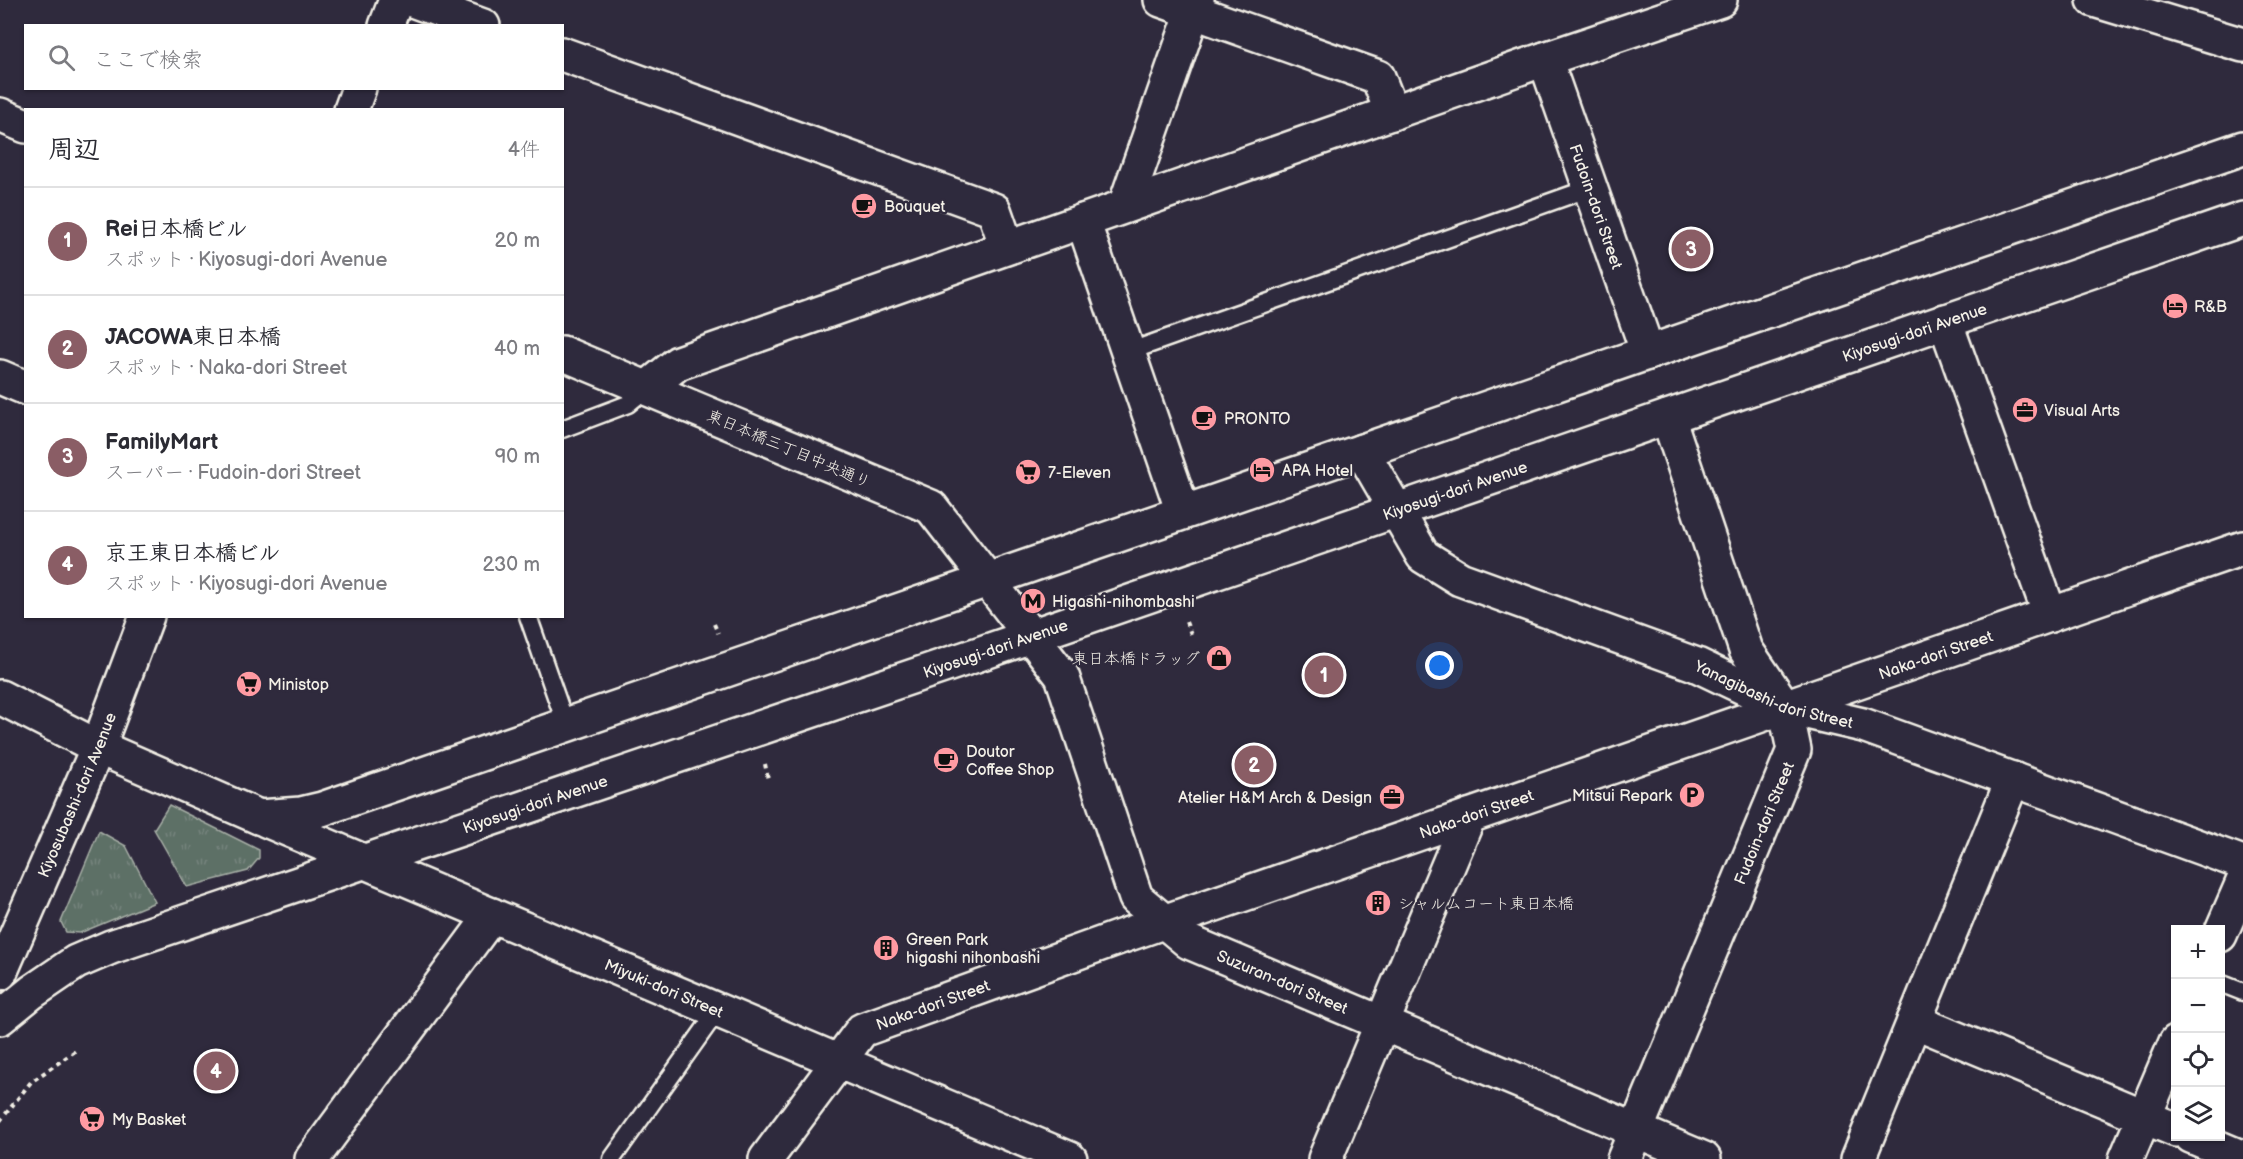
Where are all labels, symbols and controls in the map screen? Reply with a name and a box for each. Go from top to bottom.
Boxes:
search box [24,24,564,90]
icon: search [45,41,78,74]
text: ここで検索 [93,47,203,74]
text: 周辺 [48,135,100,166]
text: 4件 [508,138,540,162]
street label: Fudoin-dori Street [1565,142,1626,272]
cafe icon: Bouquet [849,191,879,221]
place label: Bouquet [884,198,946,217]
text: Rei日本橋ビル [105,216,248,243]
pin: 3 [1672,226,1710,272]
text: 1 [63,229,72,253]
text: 20 m [495,229,540,253]
text: スポット · Kiyosugi-dori Avenue [105,248,387,272]
hotel icon: R&B [2160,291,2190,321]
place label: R&B [2194,298,2227,317]
street label: Kiyosugi-dori Avenue [1840,300,1990,367]
text: JACOWA東日本橋 [105,324,281,351]
text: 2 [62,337,73,361]
text: 40 m [494,337,540,361]
text: スポット · Naka-dori Street [105,356,347,380]
office icon: Visual Arts [2010,395,2040,425]
place label: Visual Arts [2044,402,2120,421]
cafe icon: PRONTO [1189,403,1219,433]
street label: 東日本橋三丁目中央通り [704,406,873,493]
place label: PRONTO [1224,410,1290,429]
text: FamilyMart [105,429,218,456]
text: 3 [62,445,73,469]
text: 90 m [495,445,540,469]
hotel icon: APA Hotel [1247,455,1277,485]
supermarket icon: 7-Eleven [1013,457,1043,487]
street label: Kiyosugi-dori Avenue [1381,458,1531,525]
text: スーパー · Fudoin-dori Street [105,461,361,485]
place label: APA Hotel [1282,462,1353,481]
place label: 7-Eleven [1048,464,1111,483]
text: 京王東日本橋ビル [105,540,281,567]
text: 4 [62,553,73,577]
text: 230 m [483,553,540,577]
text: スポット · Kiyosugi-dori Avenue [105,572,387,596]
metro station icon: Higashi-nihombashi [1018,586,1048,616]
place label: Higashi-nihombashi [1052,593,1195,612]
street label: Kiyosugi-dori Avenue [921,616,1071,683]
street label: Naka-dori Street [1876,627,1996,684]
shop icon: 東日本橋ドラッグ [1204,643,1234,673]
place label: 東日本橋ドラッグ [1072,650,1200,669]
your location [1425,651,1454,680]
pin: 1 [1304,652,1344,698]
street label: Yanagibashi-dori Street [1690,657,1855,733]
supermarket icon: Ministop [234,669,264,699]
place label: Ministop [268,676,329,695]
street label: Kiyosubashi-dori Avenue [35,710,121,881]
pin: 2 [1234,742,1274,788]
place label: Doutor Coffee Shop [966,743,1054,780]
cafe icon: Doutor Coffee Shop [931,745,961,775]
street label: Fudoin-dori Street [1731,759,1799,888]
street label: Kiyosugi-dori Avenue [461,772,611,839]
parking icon: Mitsui Repark [1677,780,1707,810]
office icon: Atelier H&M Arch & Design [1377,782,1407,812]
street label: Naka-dori Street [1417,786,1536,844]
place label: Mitsui Repark [1572,787,1672,806]
place label: Atelier H&M Arch & Design [1178,789,1372,808]
building icon: シャルムコート東日本橋 [1363,888,1393,918]
place label: シャルムコート東日本橋 [1398,895,1574,914]
map controls [2171,925,2225,1141]
button: + [2171,925,2225,979]
place label: Green Park higashi nihonbashi [906,931,1040,968]
building icon: Green Park higashi nihonbashi [871,933,901,963]
street label: Suzuran-dori Street [1214,947,1350,1019]
street label: Miyuki-dori Street [601,956,726,1023]
street label: Naka-dori Street [874,977,993,1035]
button: − [2171,979,2225,1033]
button: locate [2171,1033,2225,1087]
pin: 4 [196,1048,236,1094]
button: layers [2171,1087,2225,1141]
supermarket icon: My Basket [77,1104,107,1134]
place label: My Basket [112,1111,186,1130]

